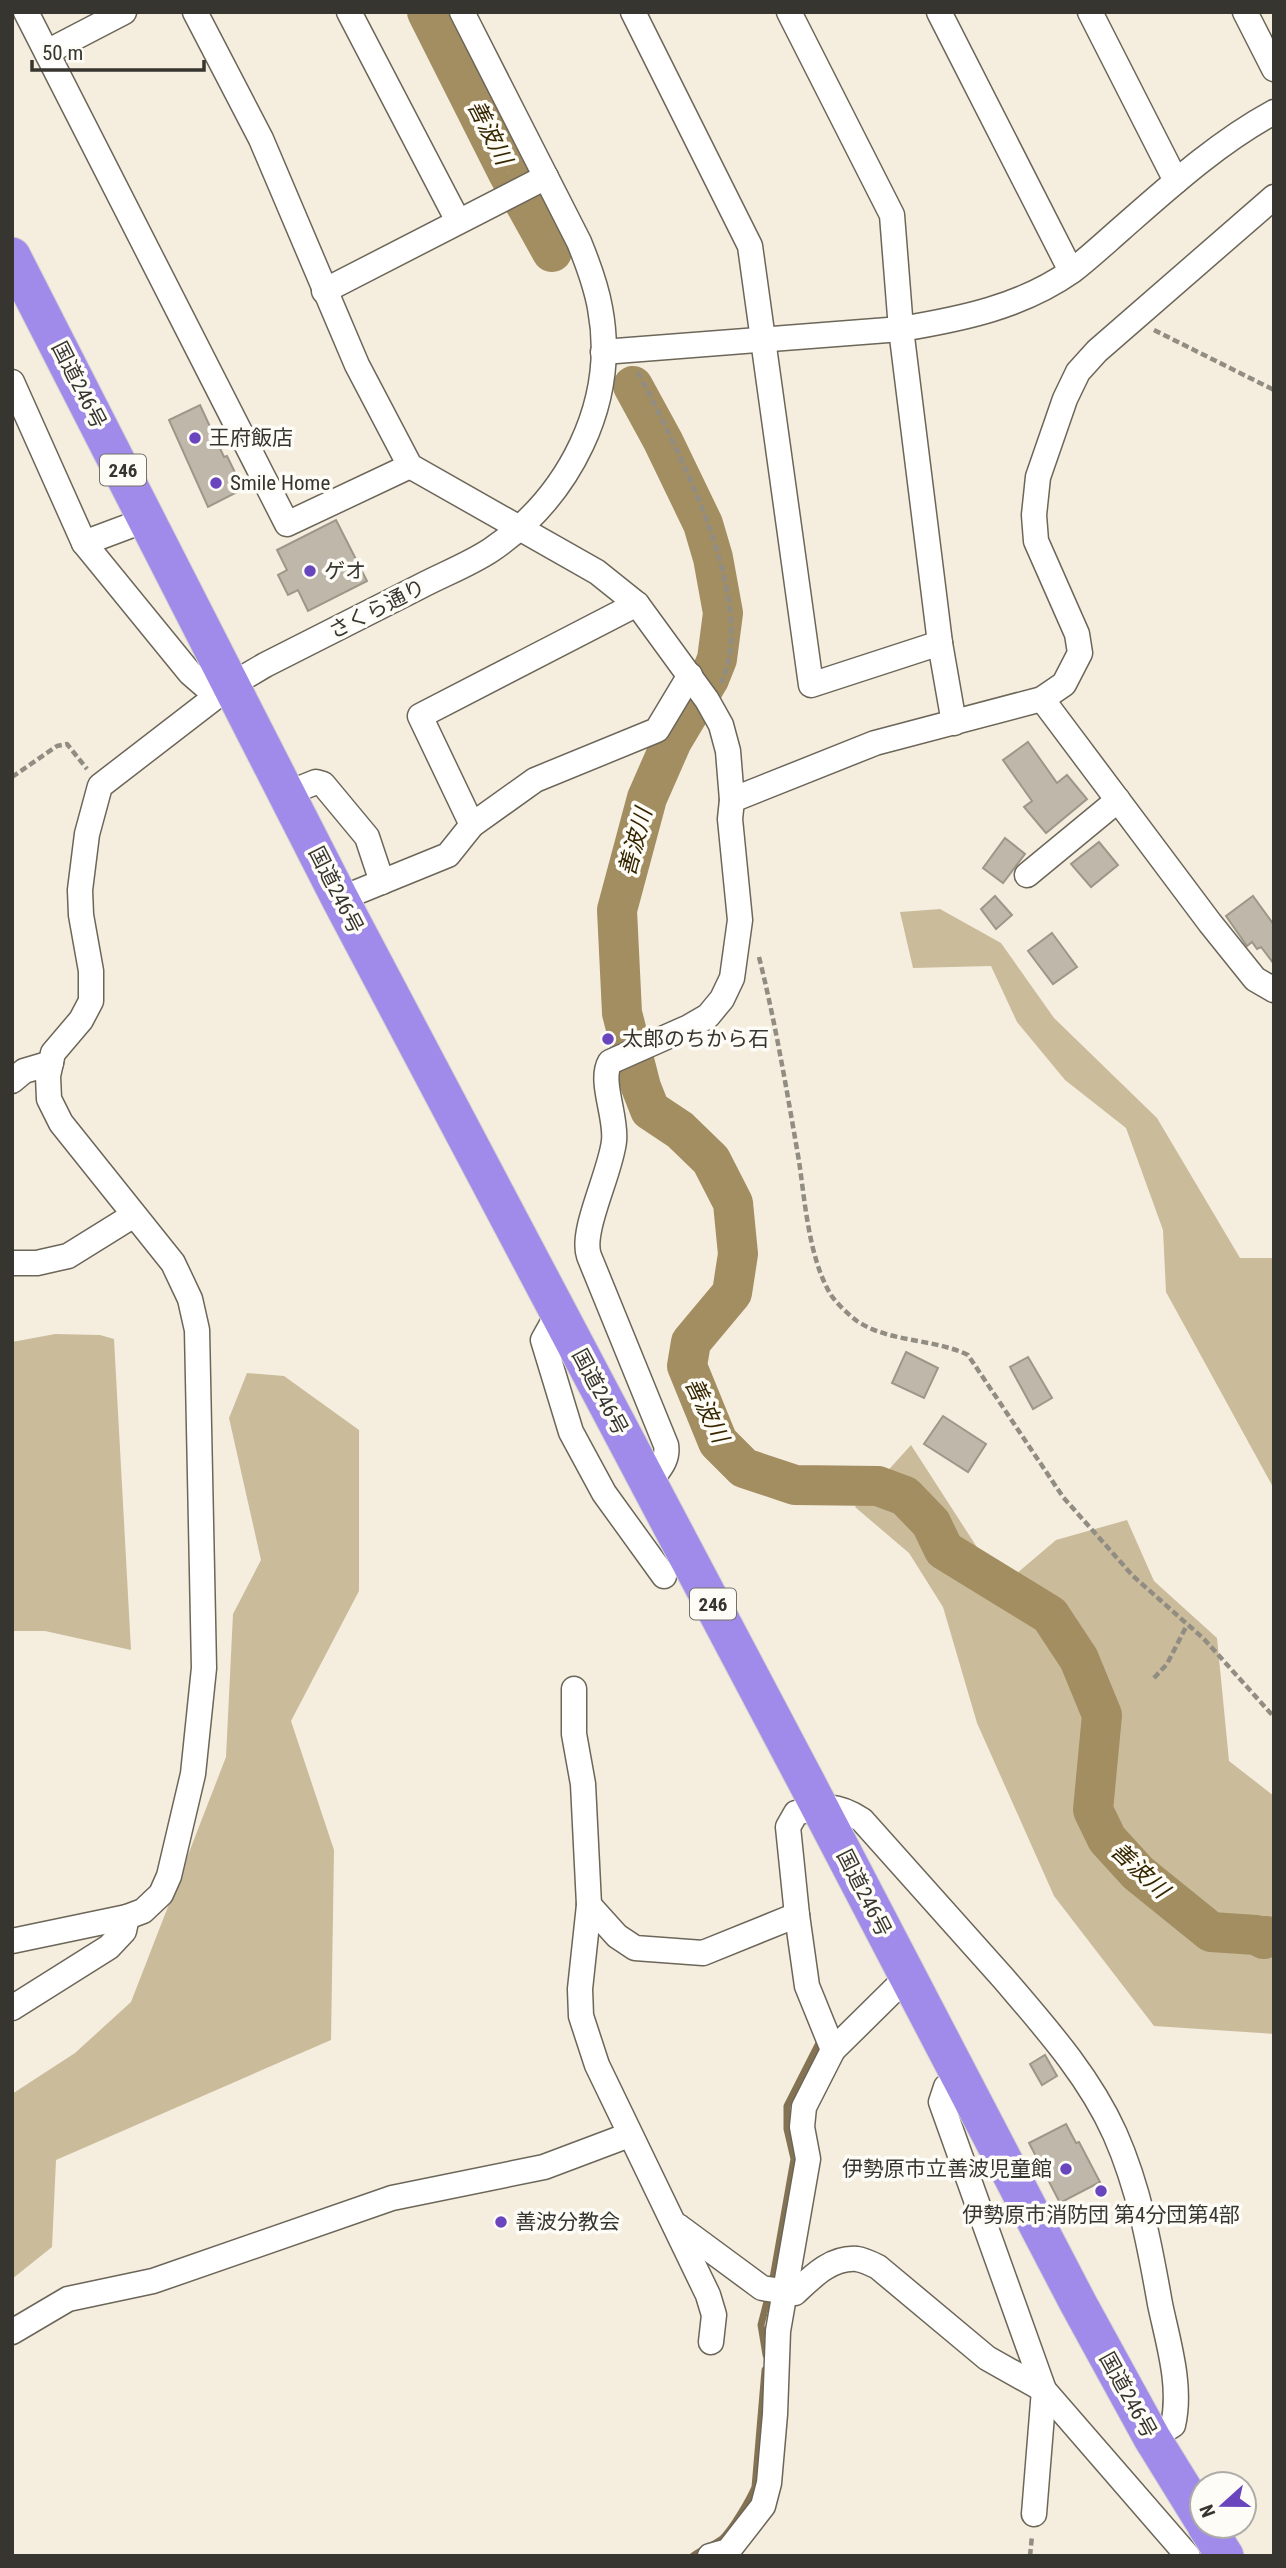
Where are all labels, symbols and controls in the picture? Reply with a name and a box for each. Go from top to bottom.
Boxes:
scale bar [32,28,203,72]
text: 50 m [42,41,83,65]
water label: 善波川 [462,95,519,172]
street label: 国道246号 [47,338,111,432]
place label: 王府飯店 [209,426,293,450]
marker: 王府飯店 [187,430,203,446]
road number: 246 [100,454,146,485]
place label: Smile Home [230,471,330,495]
marker: Smile Home [208,475,224,491]
place label: ゲオ [324,559,366,583]
marker: ゲオ [302,563,318,579]
street label: さくら通り [325,574,429,644]
water label: 善波川 [614,802,658,879]
street label: 国道246号 [304,843,368,937]
place label: 太郎のちから石 [622,1027,769,1051]
marker: 太郎のちから石 [600,1031,616,1047]
street label: 国道246号 [567,1345,633,1439]
water label: 善波川 [679,1373,735,1450]
road number: 246 [690,1588,736,1620]
water label: 善波川 [1105,1837,1176,1906]
street label: 国道246号 [832,1846,896,1940]
place label: 伊勢原市立善波児童館 [842,2157,1052,2181]
marker: 伊勢原市立善波児童館 [1058,2161,1074,2177]
marker: 伊勢原市消防団 第4分団第4部 [1093,2183,1109,2199]
place label: 伊勢原市消防団 第4分団第4部 [962,2203,1240,2227]
place label: 善波分教会 [515,2210,620,2234]
marker: 善波分教会 [493,2214,509,2230]
street label: 国道246号 [1095,2348,1161,2442]
north arrow [1188,2470,1258,2540]
text: N [1195,2501,1220,2520]

